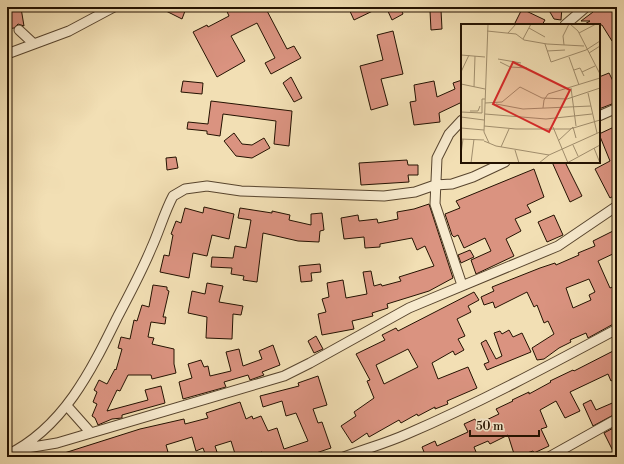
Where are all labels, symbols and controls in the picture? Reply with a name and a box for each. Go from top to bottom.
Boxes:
inset map [461,24,600,163]
scale bar [470,412,539,438]
text: 50 m [476,419,504,434]

